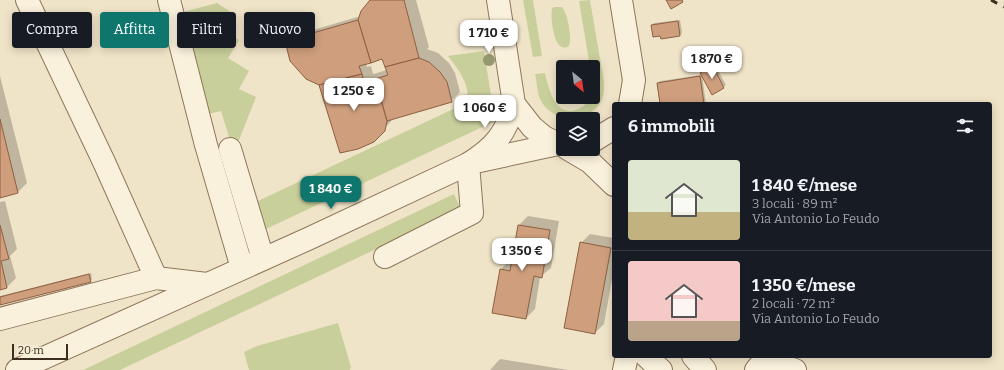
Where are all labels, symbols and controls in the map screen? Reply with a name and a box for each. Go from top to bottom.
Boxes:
chip: Compra [12,12,92,48]
chip: Affitta [100,12,169,48]
chip: Filtri [177,12,236,48]
chip: Nuovo [244,12,315,48]
pin: 1 710 € [452,20,526,54]
text: 1 710 € [469,25,509,40]
pin: 1 870 € [675,46,749,80]
text: 1 870 € [691,51,733,66]
north arrow [556,60,600,104]
map controls [556,60,600,156]
pin: 1 250 € [317,78,391,112]
text: 1 250 € [333,83,375,98]
pin: 1 060 € [448,95,522,129]
text: 1 060 € [463,100,507,115]
button: layers [556,112,600,156]
icon: filters [954,115,976,137]
text: 6 immobili [628,116,715,137]
text: 1 840 €/mese [752,175,857,196]
pin: 1 840 € [294,176,368,210]
icon: home [660,176,708,224]
text: 1 840 € [309,181,353,196]
text: 3 locali · 89 m² [752,196,837,211]
text: Via Antonio Lo Feudo [752,211,879,226]
pin: 1 350 € [485,238,559,272]
text: 1 350 € [501,243,543,258]
text: 1 350 €/mese [752,275,856,296]
icon: home [660,277,708,325]
text: 2 locali · 72 m² [752,296,835,311]
text: Via Antonio Lo Feudo [752,311,879,326]
scale bar [12,342,68,361]
text: 20 m [18,344,44,357]

